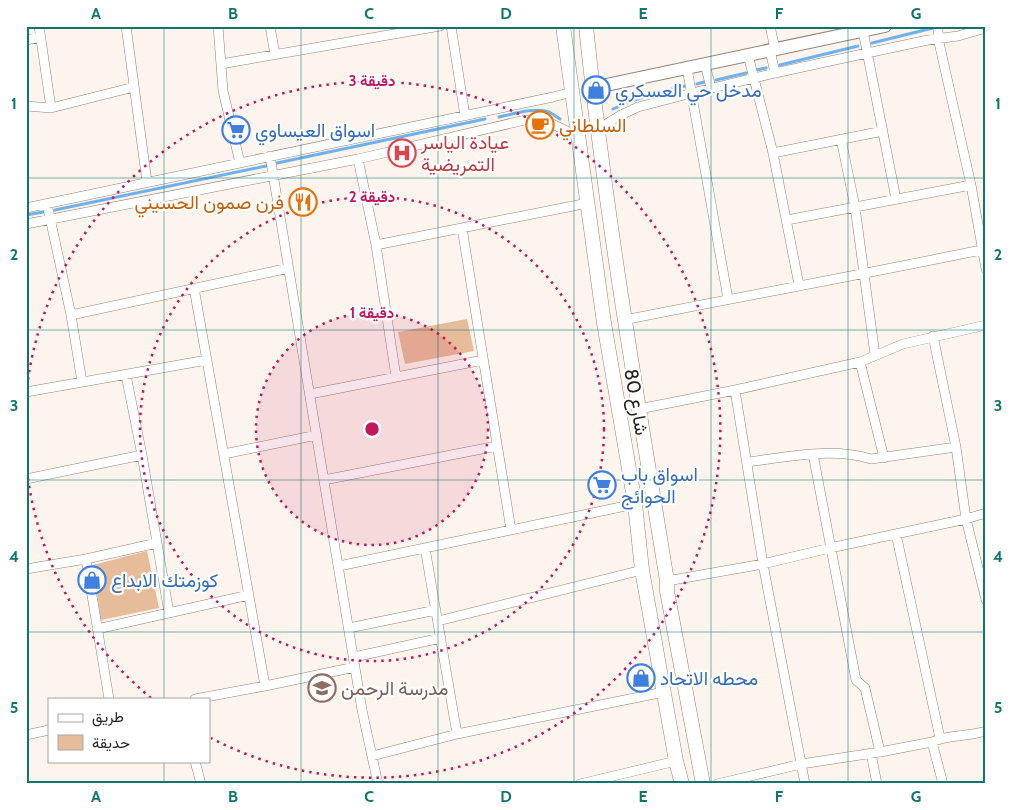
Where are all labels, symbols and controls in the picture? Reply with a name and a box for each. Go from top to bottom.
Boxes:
text: A [91,4,101,23]
text: B [228,4,238,23]
text: C [364,4,374,23]
text: D [500,4,512,23]
text: E [638,4,648,23]
text: F [775,4,784,23]
text: G [911,4,921,23]
text: 3 دقيقة [349,72,395,90]
shop icon: مدخل حي العسكري [581,75,611,105]
place label: مدخل حي العسكري [615,79,762,106]
text: 1 [11,94,17,113]
text: 1 [995,94,1001,113]
cafe icon: السلطاني [525,110,555,140]
place label: السلطاني [559,114,627,141]
supermarket icon: اسواق العيساوي [221,115,251,145]
place label: اسواق العيساوي [255,119,375,146]
place label: عيادة الياسر التمريضية [420,131,509,176]
hospital icon: عيادة الياسر التمريضية [387,138,417,168]
restaurant icon: فرن صمون الحسيني [288,187,318,217]
text: 2 دقيقة [349,188,395,206]
place label: فرن صمون الحسيني [135,191,284,218]
text: 2 [10,245,18,264]
text: 2 [994,245,1002,264]
text: 1 دقيقة [350,304,394,322]
street label: شارع 80 [618,367,654,437]
text: 3 [10,396,18,415]
text: 3 [994,396,1002,415]
centre of rings [363,420,381,438]
place label: اسواق باب الحوائج [621,463,698,510]
supermarket icon: اسواق باب الحوائج [587,470,617,500]
text: 4 [9,547,19,566]
text: 4 [993,547,1003,566]
shop icon: كوزمتك الابداع [77,565,107,595]
place label: كوزمتك الابداع [111,569,218,593]
shop icon: محطه الاتحاد [626,663,656,693]
place label: محطه الاتحاد [660,667,758,690]
school or university icon: مدرسة الرحمن [307,673,337,703]
place label: مدرسة الرحمن [341,677,448,700]
text: 5 [10,698,18,717]
legend [48,698,210,762]
text: 5 [994,698,1002,717]
text: طريق [92,708,124,727]
text: حديقة [92,734,130,752]
text: A [91,787,101,806]
text: B [228,787,238,806]
text: C [364,787,374,806]
text: D [500,787,512,806]
text: E [638,787,648,806]
text: F [775,787,784,806]
text: G [911,787,921,806]

